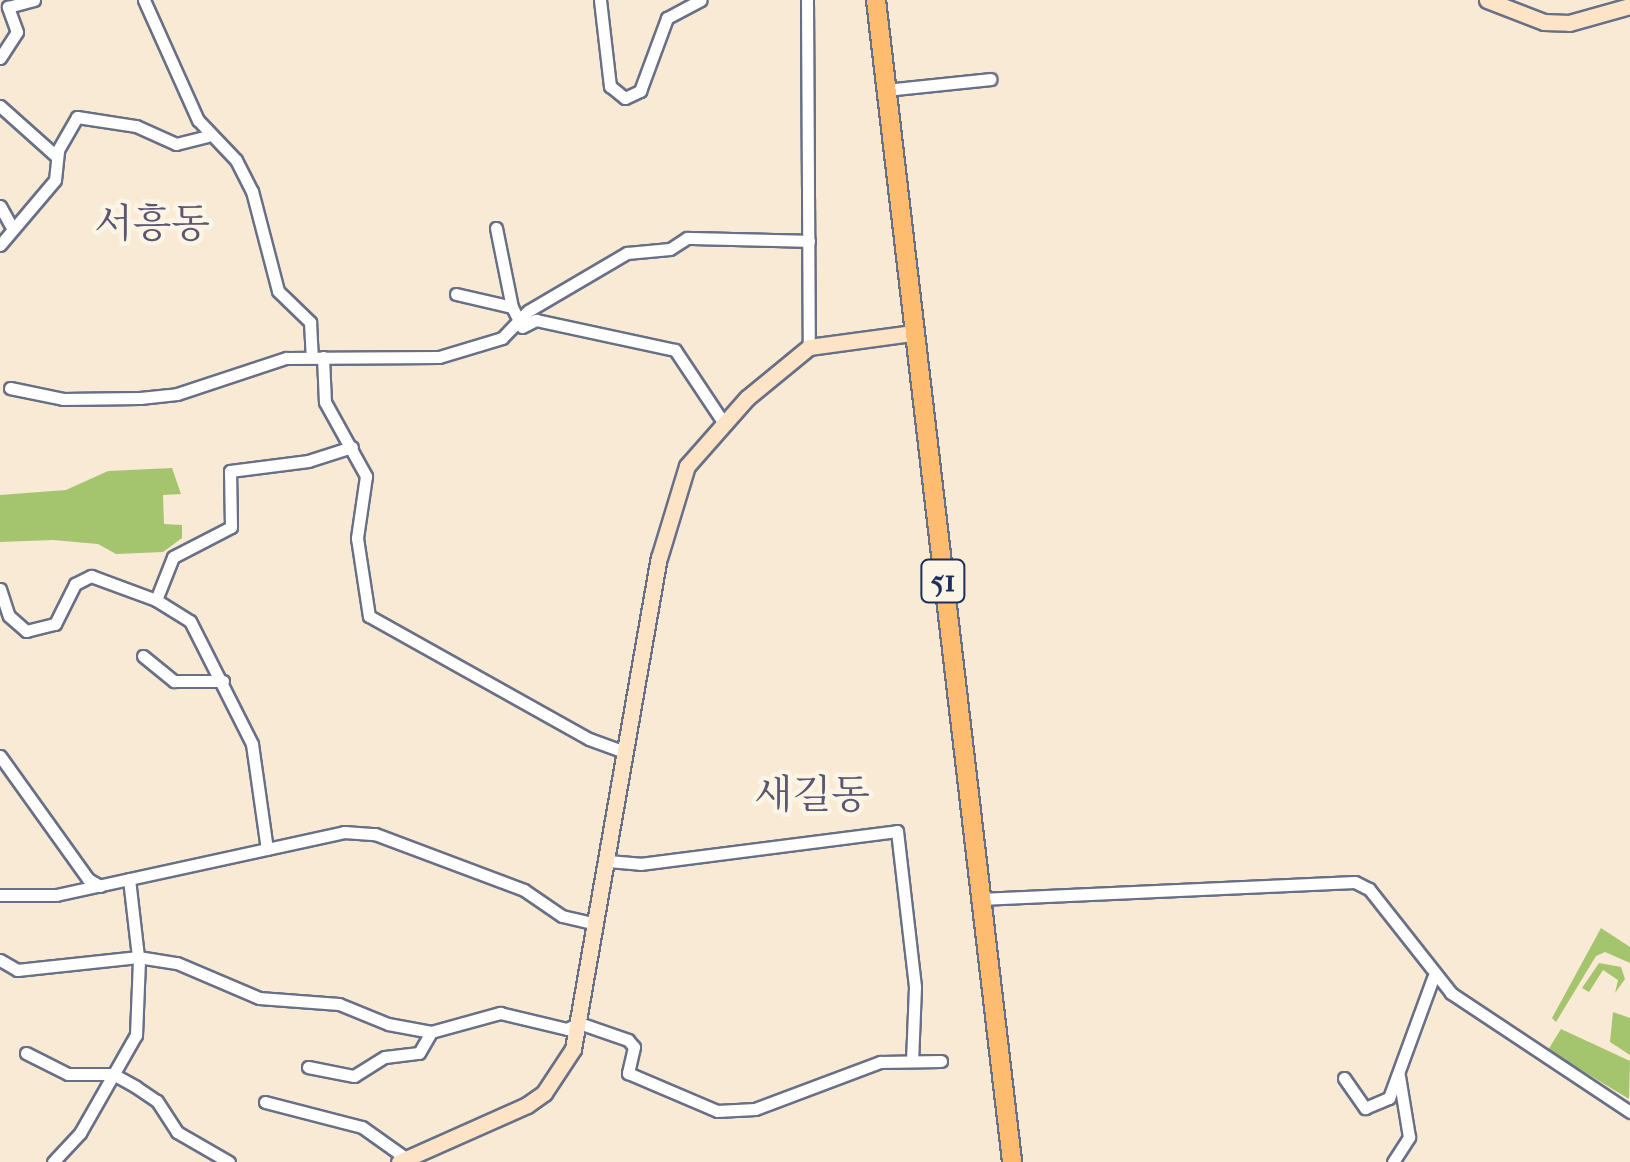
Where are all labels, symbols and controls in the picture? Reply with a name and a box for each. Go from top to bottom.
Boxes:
district label: 서흥동 [94,200,210,248]
road number: 51 [918,554,968,608]
district label: 새길동 [754,771,870,819]

